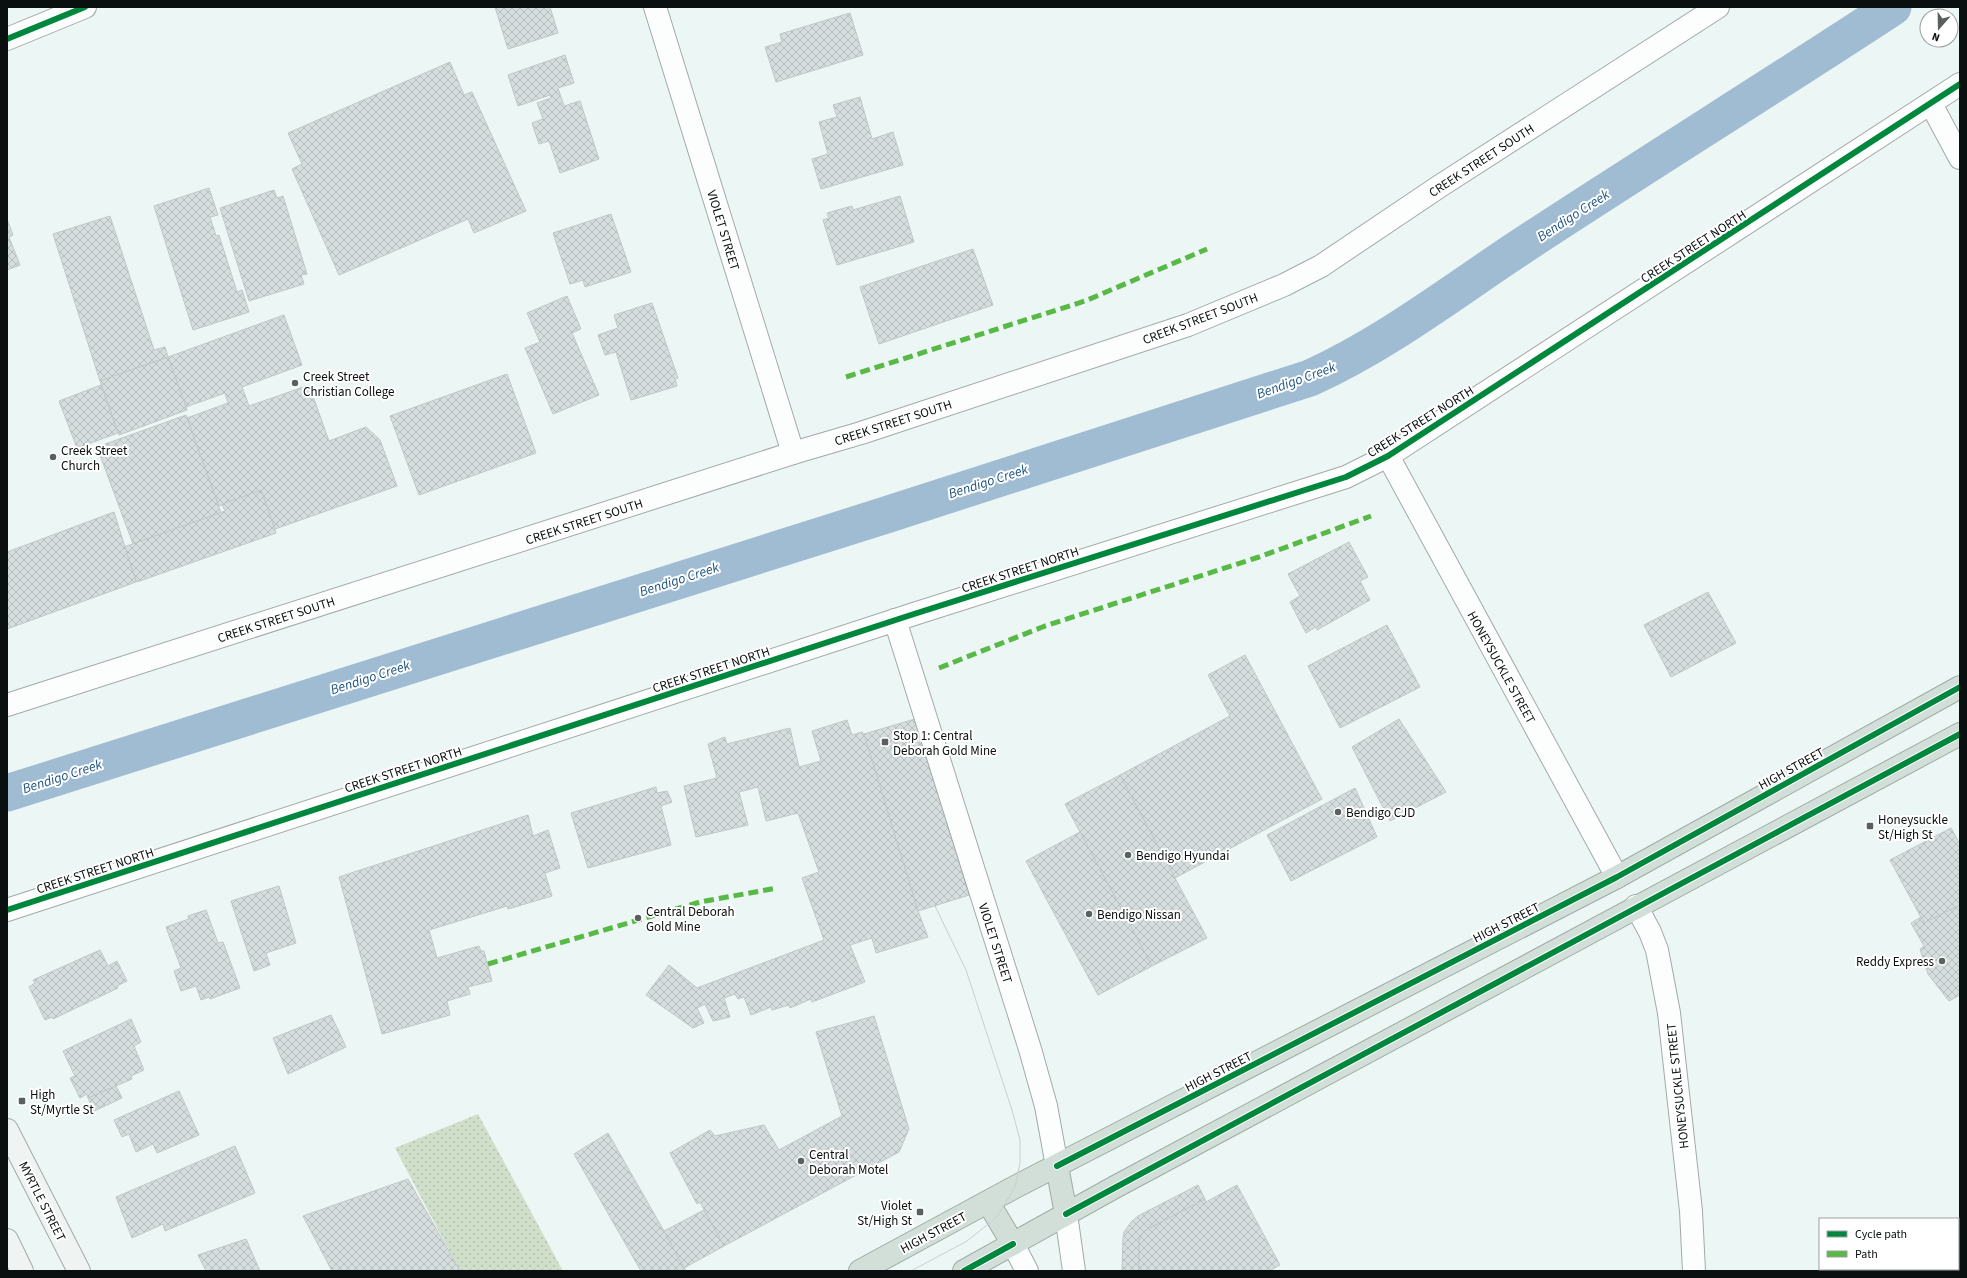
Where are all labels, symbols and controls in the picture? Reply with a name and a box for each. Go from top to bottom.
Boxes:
north arrow [1919,8,1959,48]
text: N [1930,29,1942,45]
street label: CREEK STREET SOUTH [1425,120,1538,202]
water label: Bendigo Creek [1533,185,1614,247]
street label: VIOLET STREET [702,188,744,273]
street label: CREEK STREET NORTH [1637,206,1750,288]
street label: CREEK STREET SOUTH [1140,289,1261,349]
water label: Bendigo Creek [1254,357,1339,404]
place label: Creek Street Christian College [303,368,395,401]
marker: Creek Street Christian College [290,378,300,388]
street label: CREEK STREET NORTH [1364,382,1477,462]
street label: CREEK STREET SOUTH [832,395,954,450]
place label: Creek Street Church [61,442,128,475]
marker: Creek Street Church [48,452,58,462]
water label: Bendigo Creek [946,460,1031,504]
street label: CREEK STREET SOUTH [523,494,645,549]
street label: CREEK STREET NORTH [959,542,1081,597]
water label: Bendigo Creek [637,558,722,602]
street label: CREEK STREET SOUTH [215,592,337,647]
street label: HONEYSUCKLE STREET [1463,608,1540,727]
street label: CREEK STREET NORTH [650,642,772,697]
water label: Bendigo Creek [328,656,413,700]
place label: Stop 1: Central Deborah Gold Mine [893,727,997,760]
marker: Stop 1: Central Deborah Gold Mine [880,737,890,747]
street label: CREEK STREET NORTH [342,742,464,797]
street label: HIGH STREET [1755,743,1828,794]
water label: Bendigo Creek [20,755,105,799]
place label: Bendigo CJD [1346,804,1415,822]
marker: Bendigo CJD [1333,807,1343,817]
place label: Honeysuckle St/High St [1878,811,1948,844]
marker: Honeysuckle St/High St [1865,821,1875,831]
street label: CREEK STREET NORTH [34,843,156,898]
place label: Bendigo Hyundai [1136,847,1229,865]
marker: Bendigo Hyundai [1123,850,1133,860]
street label: HIGH STREET [1470,898,1543,947]
street label: VIOLET STREET [974,901,1016,986]
place label: Central Deborah Gold Mine [646,903,735,936]
place label: Bendigo Nissan [1097,906,1181,924]
marker: Bendigo Nissan [1084,909,1094,919]
marker: Central Deborah Gold Mine [633,913,643,923]
place label: Reddy Express [1856,953,1935,971]
marker: Reddy Express [1937,956,1947,966]
street label: HONEYSUCKLE STREET [1662,1022,1694,1150]
street label: HIGH STREET [1182,1047,1255,1096]
place label: High St/Myrtle St [30,1086,94,1119]
marker: High St/Myrtle St [17,1096,27,1106]
place label: Central Deborah Motel [809,1146,888,1179]
marker: Central Deborah Motel [796,1156,806,1166]
street label: MYRTLE STREET [14,1158,70,1244]
place label: Violet St/High St [857,1197,913,1230]
marker: Violet St/High St [915,1207,925,1217]
street label: HIGH STREET [897,1208,970,1258]
legend [1819,1218,1959,1270]
text: Cycle path [1855,1226,1907,1243]
text: Path [1855,1246,1878,1263]

